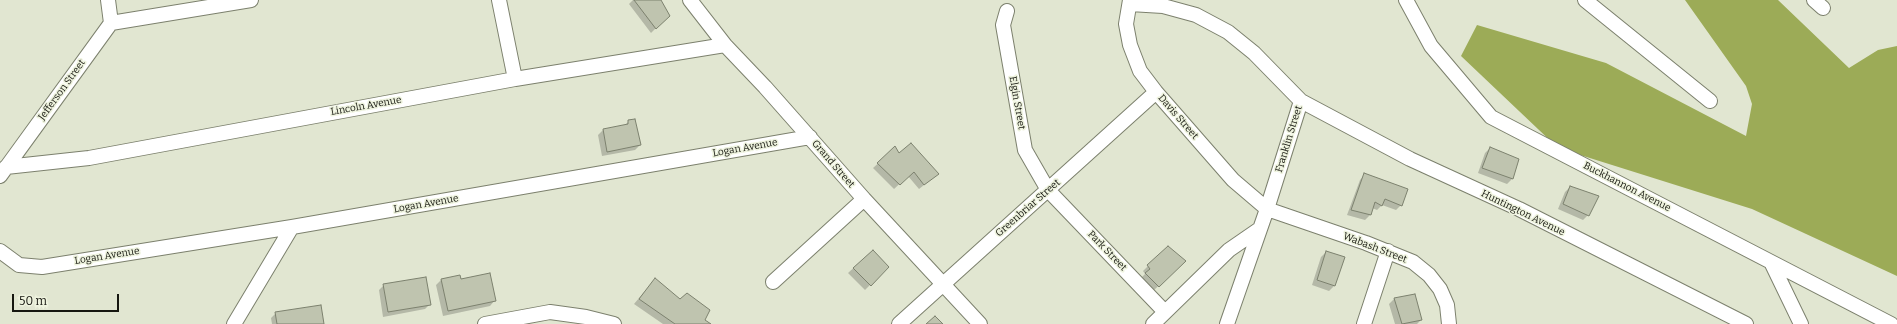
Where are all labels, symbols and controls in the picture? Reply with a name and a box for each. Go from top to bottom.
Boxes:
street label: Jefferson Street [36,57,88,123]
street label: Elgin Street [1006,75,1028,131]
street label: Davis Street [1155,92,1201,142]
street label: Lincoln Avenue [330,94,402,118]
street label: Franklin Street [1273,104,1305,174]
street label: Logan Avenue [712,136,778,160]
street label: Grand Street [809,138,857,190]
street label: Buckhannon Avenue [1581,160,1673,214]
street label: Greenbriar Street [993,177,1063,239]
street label: Huntington Avenue [1479,188,1567,238]
street label: Logan Avenue [393,192,459,216]
street label: Park Street [1085,228,1129,274]
street label: Wabash Street [1341,230,1409,266]
street label: Logan Avenue [74,245,140,267]
scale bar [14,286,121,312]
text: 50 m [19,294,47,308]

